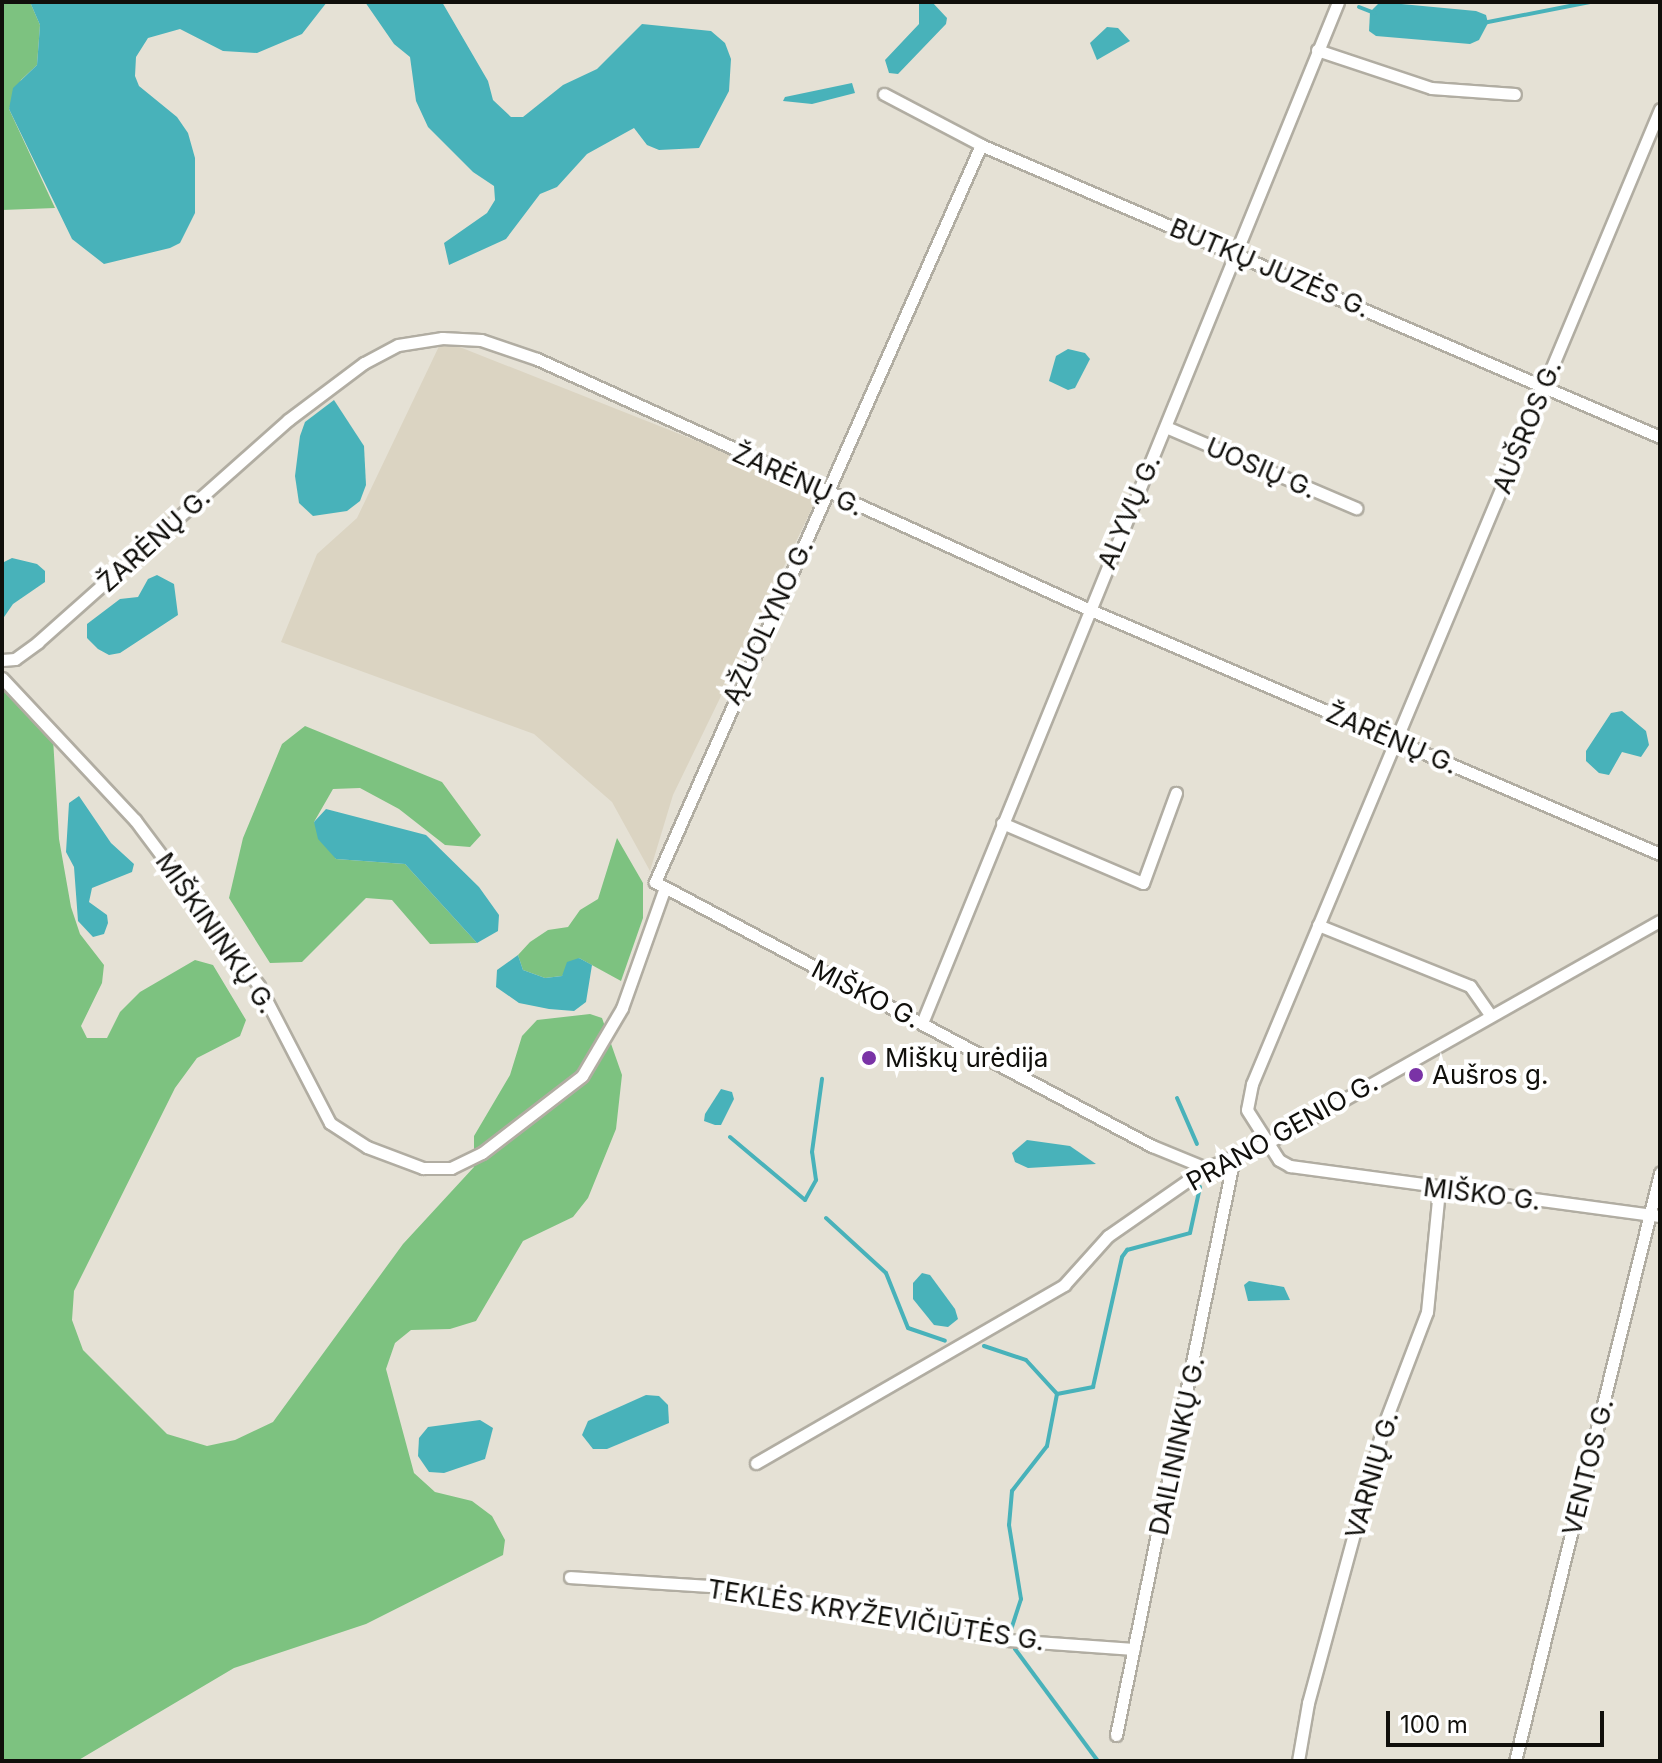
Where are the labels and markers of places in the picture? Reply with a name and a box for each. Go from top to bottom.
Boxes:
place label: Miškų urėdija [885,1042,1048,1074]
marker: Miškų urėdija [860,1049,878,1067]
place label: Aušros g. [1432,1059,1548,1091]
marker: Aušros g. [1407,1066,1425,1084]

